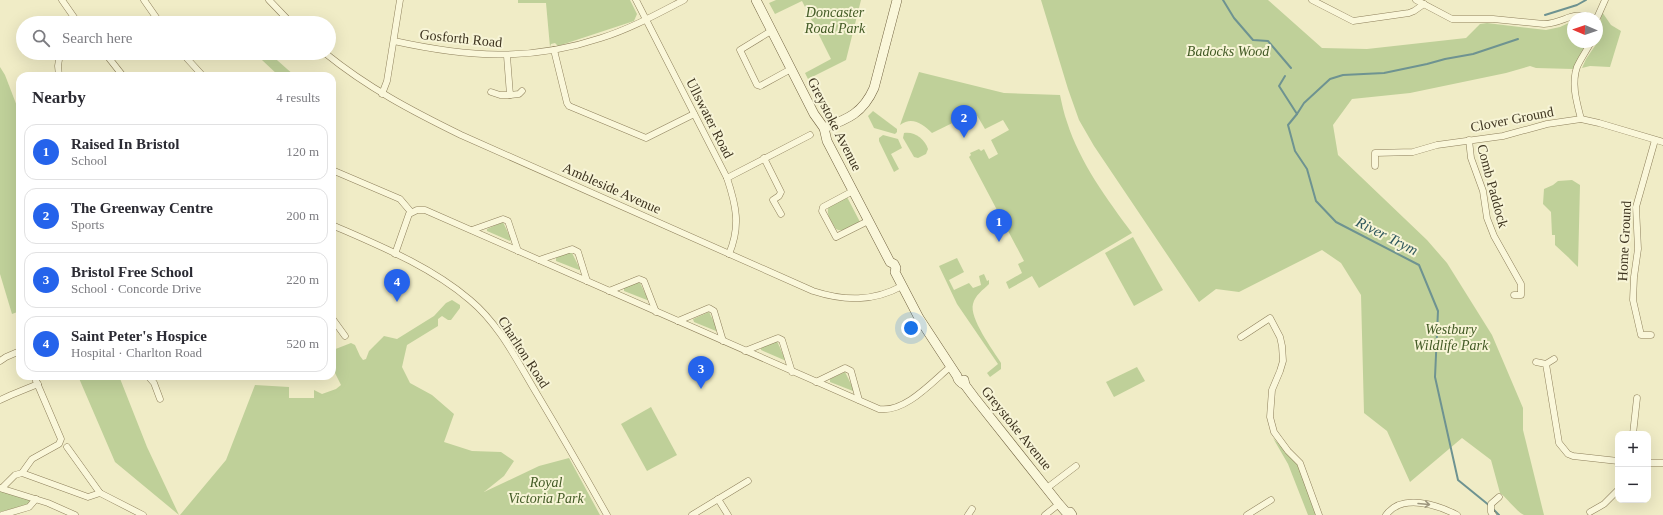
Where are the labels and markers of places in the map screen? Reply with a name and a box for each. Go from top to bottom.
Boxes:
pin: 2 [951,105,977,138]
pin: 1 [986,209,1012,242]
pin: 4 [384,269,410,302]
pin: 3 [688,356,714,389]

